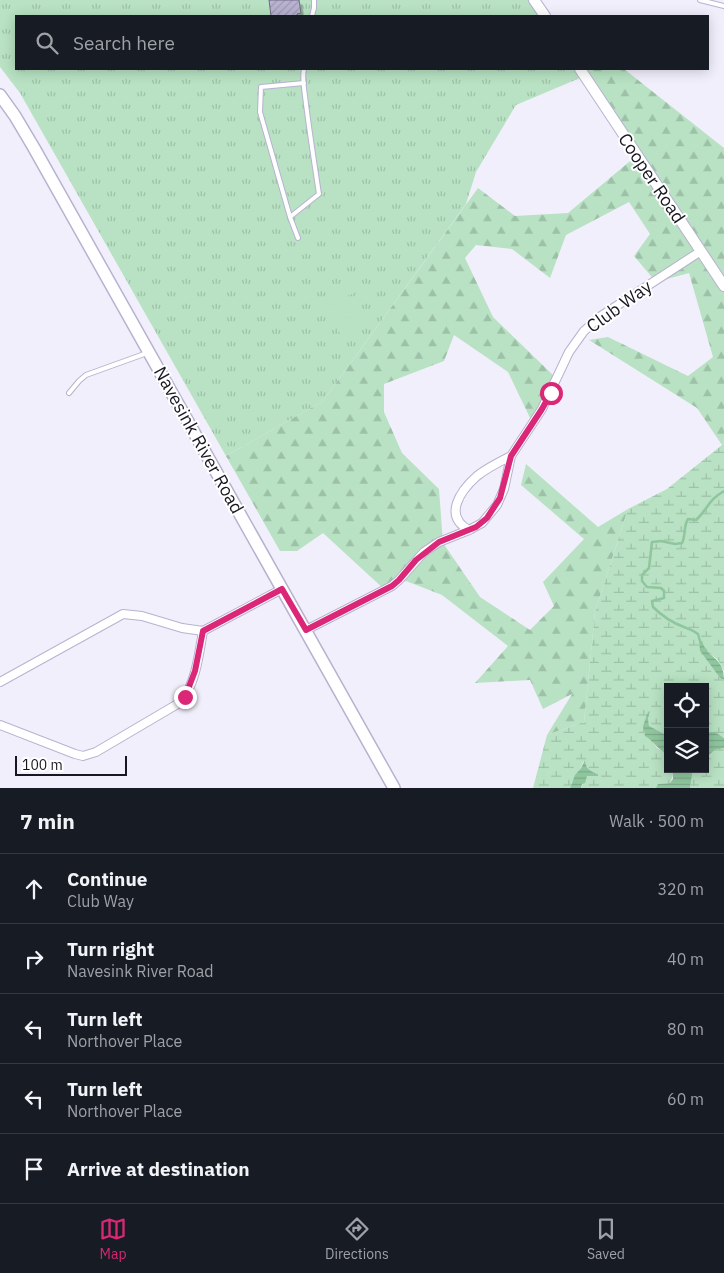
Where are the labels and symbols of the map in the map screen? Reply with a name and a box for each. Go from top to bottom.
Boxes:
street label: Cooper Road [613,128,691,228]
street label: Club Way [582,275,656,337]
street label: Navesink River Road [149,362,249,518]
route start [540,382,563,405]
route end [174,686,197,709]
scale bar [15,753,128,776]

